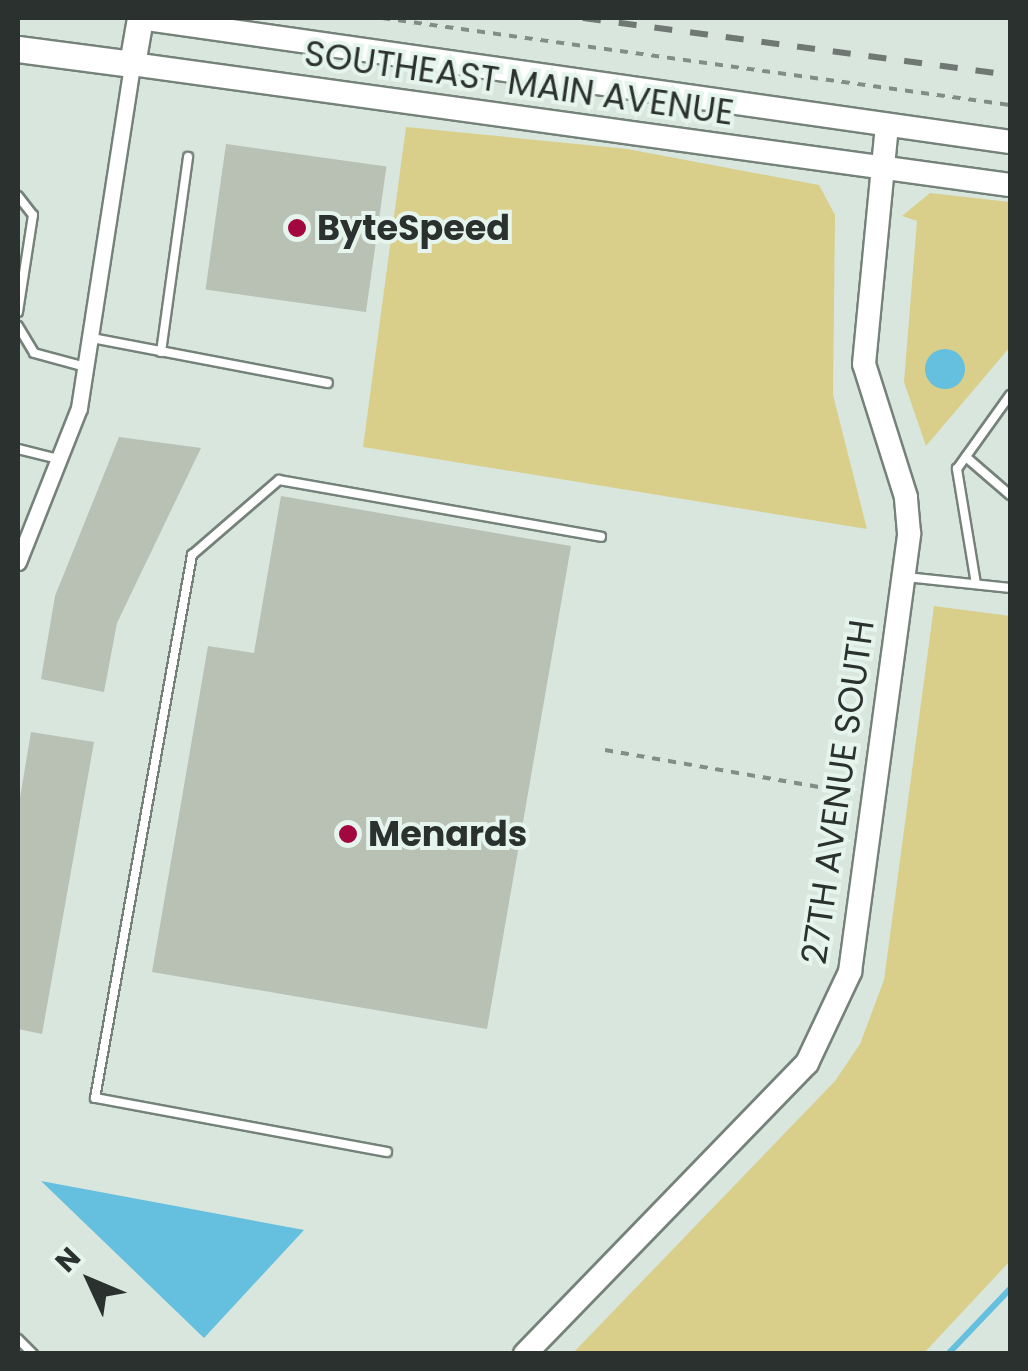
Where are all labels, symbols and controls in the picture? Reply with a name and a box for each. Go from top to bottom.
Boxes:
street label: SOUTHEAST MAIN AVENUE [302,32,736,134]
place label: ByteSpeed [317,207,510,249]
marker: ByteSpeed [286,217,308,239]
street label: 27TH AVENUE SOUTH [793,617,883,967]
place label: Menards [368,813,527,855]
marker: Menards [337,823,359,845]
north arrow [40,1231,140,1331]
text: N [47,1239,89,1281]

